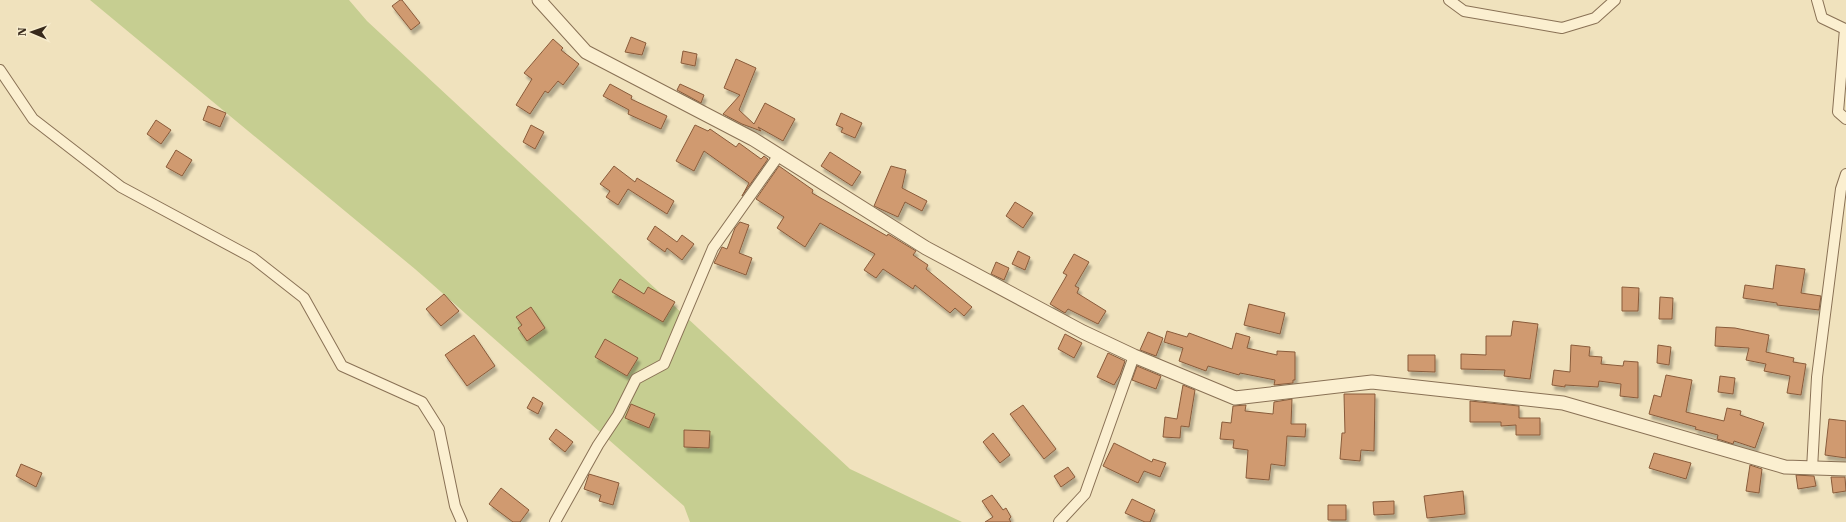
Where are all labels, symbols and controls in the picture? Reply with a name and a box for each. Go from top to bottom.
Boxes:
north arrow [12,12,52,52]
text: N [15,27,29,36]

